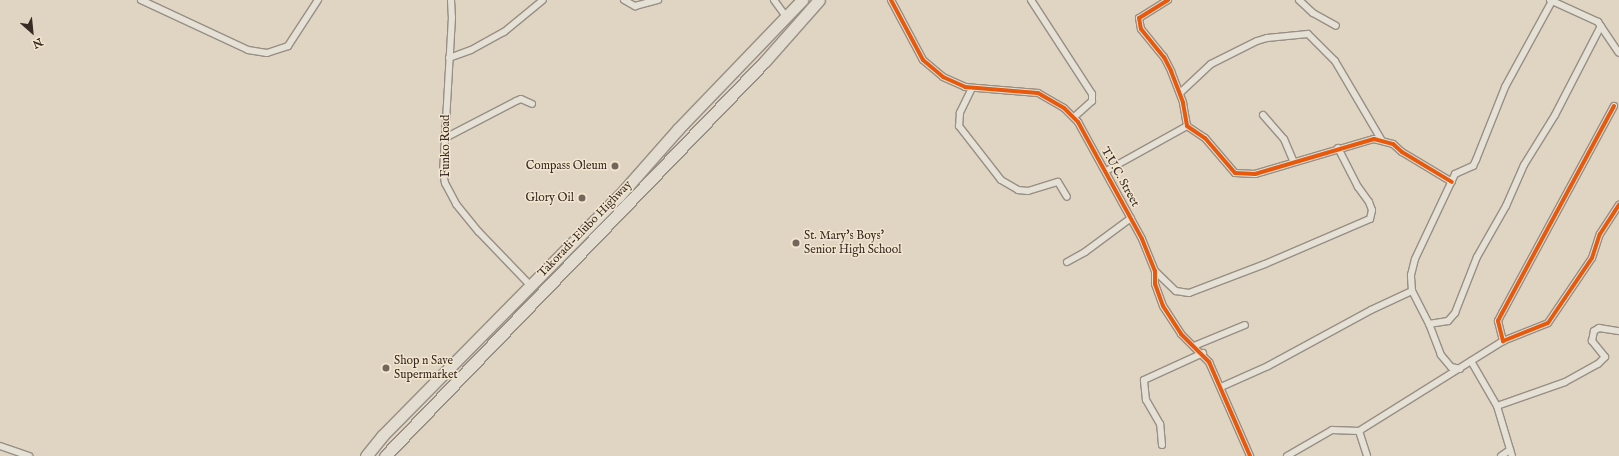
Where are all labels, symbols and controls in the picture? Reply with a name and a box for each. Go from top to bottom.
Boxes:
north arrow [12,12,52,52]
text: N [30,34,45,51]
street label: Funko Road [439,115,453,177]
street label: T.U.C. Street [1098,145,1142,209]
place label: Compass Oleum [526,159,607,173]
marker: Compass Oleum [610,161,620,171]
street label: Takoradi-Elubo Highway [535,178,635,280]
place label: Glory Oil [525,191,574,205]
marker: Glory Oil [577,193,587,203]
place label: St. Mary's Boys' Senior High School [804,229,902,257]
marker: St. Mary's Boys' Senior High School [791,238,801,248]
place label: Shop n Save Supermarket [394,354,458,382]
marker: Shop n Save Supermarket [381,363,391,373]

